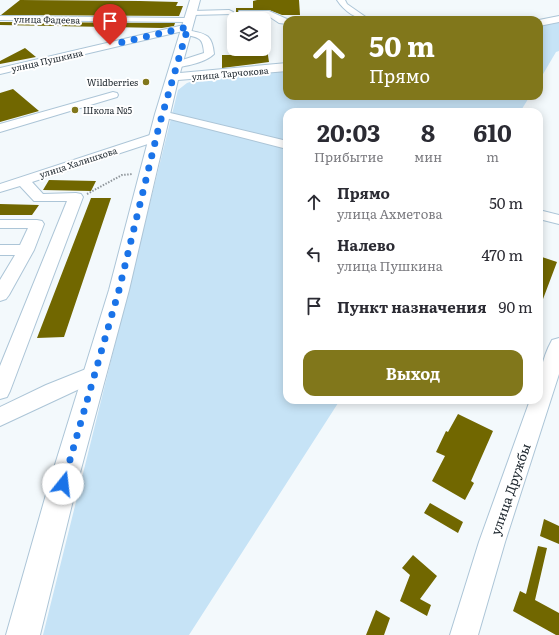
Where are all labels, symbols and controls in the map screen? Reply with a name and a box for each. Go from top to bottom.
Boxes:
pin [93,4,127,45]
icon: arrive [99,10,121,32]
street label: улица Фадеева [14,11,80,27]
map controls [227,12,271,56]
button: layers [227,12,271,56]
text: 50 m [369,24,435,66]
icon: ahead [303,32,355,84]
street label: улица Пушкина [10,45,84,75]
text: Прямо [369,62,430,89]
street label: улица Тарчокова [191,63,269,83]
place label: Wildberries [87,75,138,89]
marker: Wildberries [141,77,151,87]
place label: Школа №5 [83,103,132,117]
marker: Школа №5 [70,105,80,115]
text: 20:03 [317,114,380,149]
text: 8 [421,114,435,149]
text: 610 [473,114,512,149]
street label: улица Халишхова [37,143,119,181]
text: Прибытие [314,147,383,166]
text: мин [414,147,442,166]
text: m [486,147,499,166]
text: Прямо [337,181,390,204]
icon: ahead [303,191,325,213]
text: 50 m [489,191,523,214]
text: улица Ахметова [337,204,443,223]
text: Налево [337,233,395,256]
icon: left [303,243,325,265]
text: 470 m [481,243,523,266]
text: улица Пушкина [337,256,443,275]
icon: arrive [303,295,325,317]
text: Пункт назначения [337,295,487,318]
text: 90 m [499,295,533,318]
button: Выход [303,350,523,396]
street label: улица Дружбы [485,440,535,538]
position arrow [42,463,84,505]

